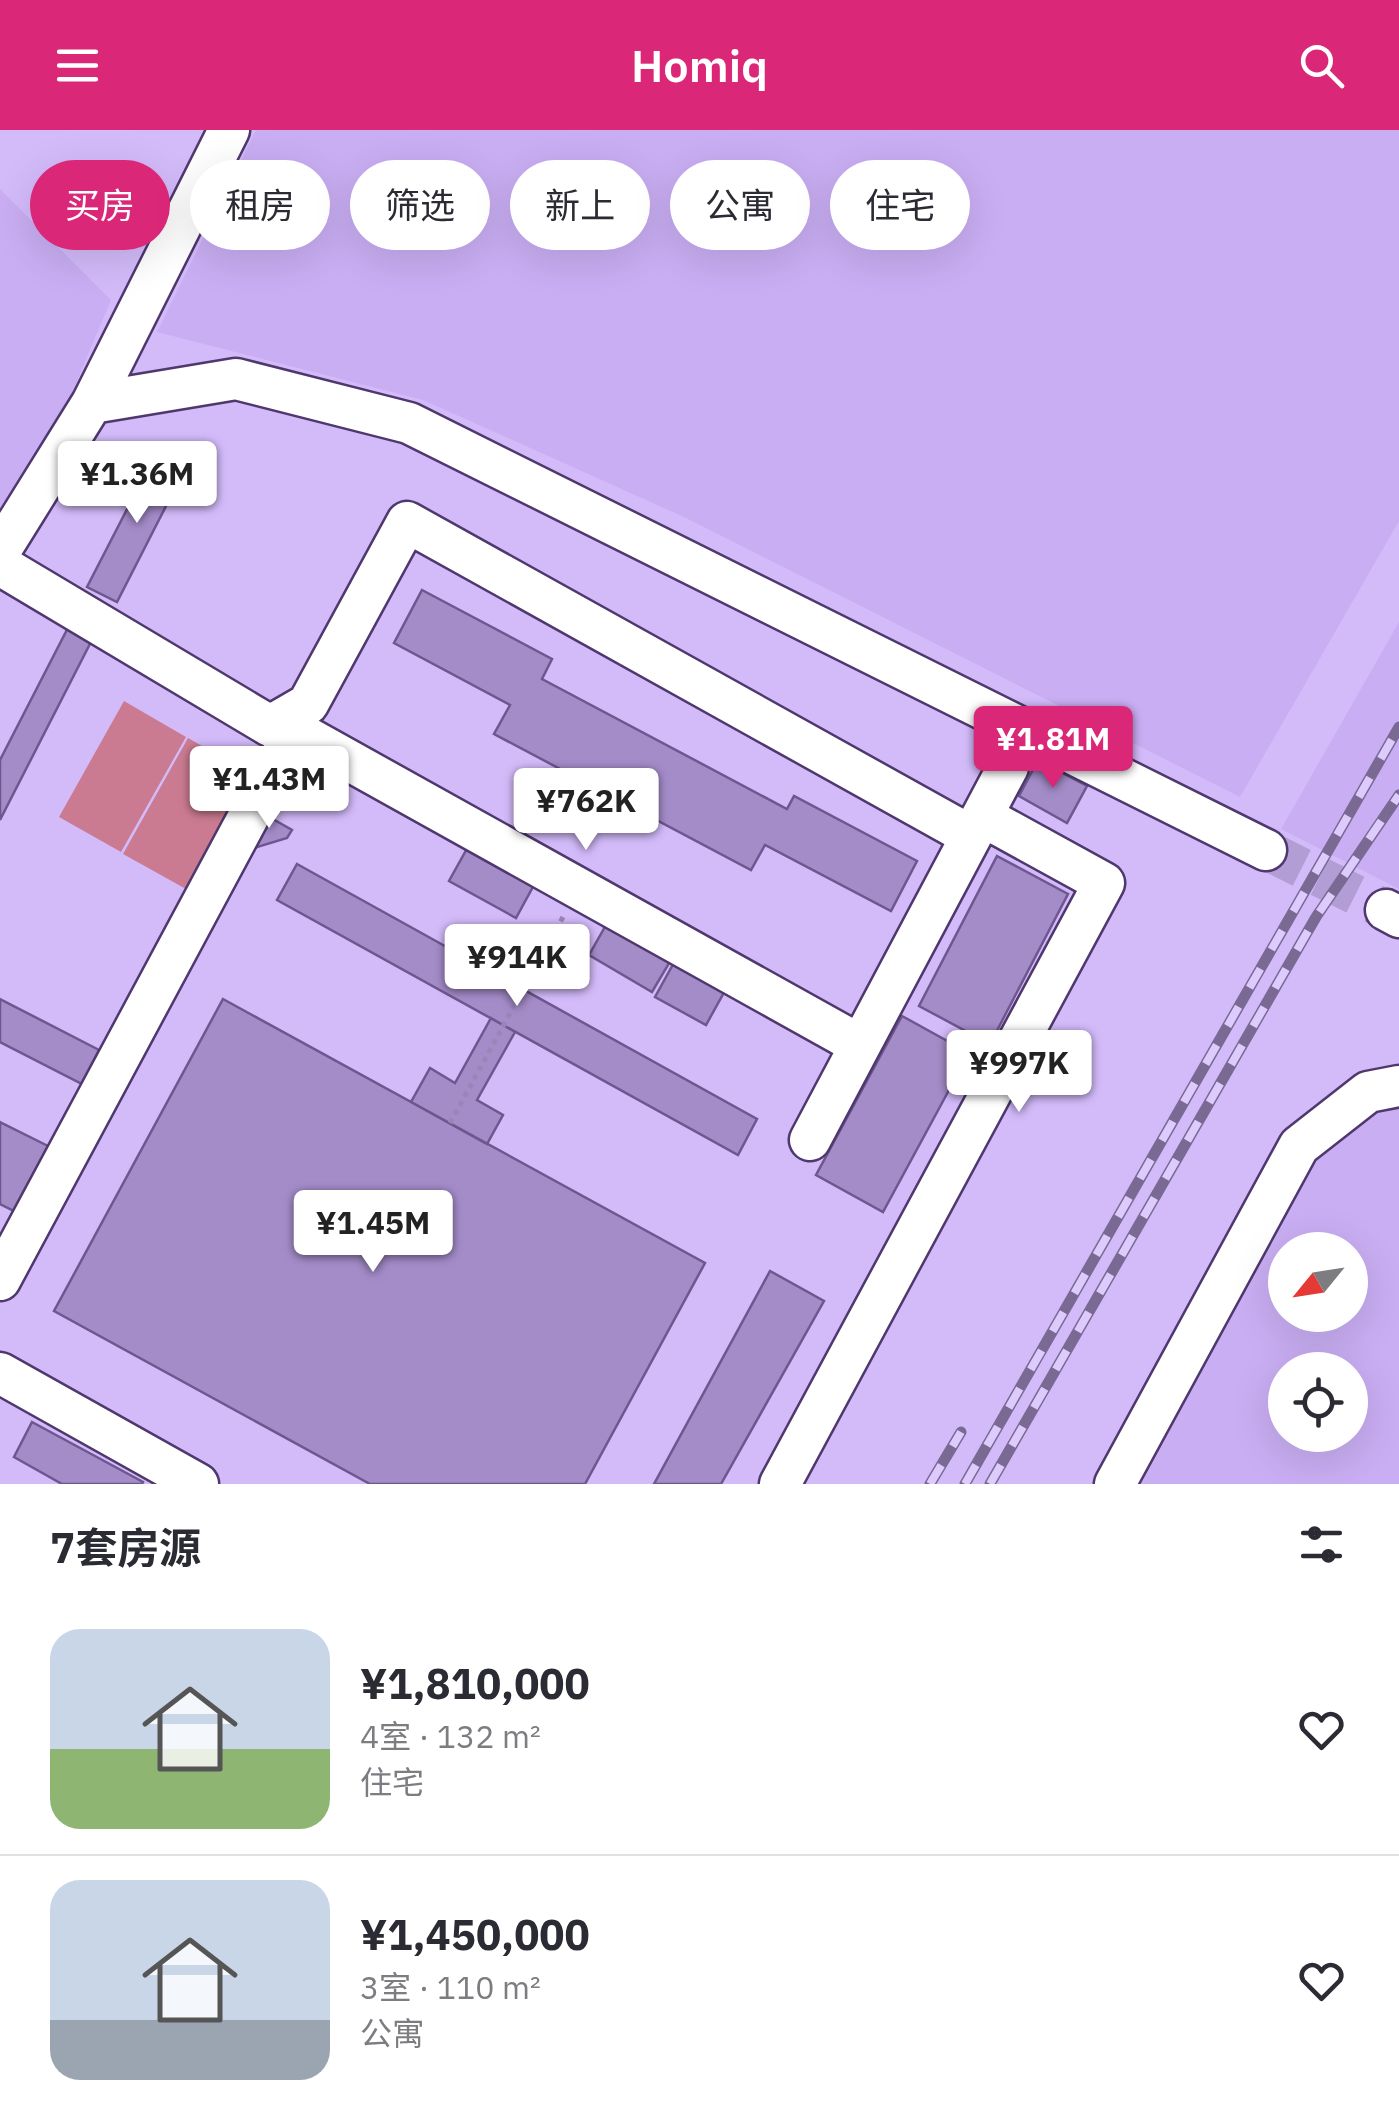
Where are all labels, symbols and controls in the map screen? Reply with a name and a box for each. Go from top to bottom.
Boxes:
text: Homiq [631,36,768,94]
icon: menu [50,38,105,93]
icon: search [1294,38,1349,93]
chip: 买房 [30,160,170,250]
chip: 租房 [190,160,330,250]
chip: 筛选 [350,160,490,250]
chip: 新上 [510,160,650,250]
chip: 公寓 [670,160,810,250]
chip: 住宅 [830,160,970,250]
pin: ¥1.36M [56,441,218,526]
text: ¥1.36M [80,452,194,494]
pin: ¥1.81M [972,706,1134,791]
text: ¥1.81M [996,717,1110,759]
pin: ¥1.43M [188,746,350,831]
text: ¥1.43M [212,757,326,799]
pin: ¥762K [516,768,656,853]
text: ¥762K [536,779,636,821]
pin: ¥914K [447,924,587,1009]
text: ¥914K [467,935,567,977]
pin: ¥997K [949,1030,1089,1115]
text: ¥997K [969,1041,1069,1083]
pin: ¥1.45M [292,1190,454,1275]
text: ¥1.45M [316,1201,430,1243]
north arrow [1268,1232,1368,1332]
map controls [1268,1232,1368,1452]
button: locate [1268,1352,1368,1452]
icon: filters [1294,1517,1349,1572]
text: 7套房源 [50,1520,201,1575]
text: ¥1,810,000 [360,1656,590,1711]
icon: home [130,1669,250,1789]
icon: heart [1294,1702,1349,1757]
text: 4室 · 132 m² [360,1715,541,1757]
text: 住宅 [360,1761,424,1803]
text: ¥1,450,000 [360,1907,590,1962]
icon: home [130,1920,250,2040]
icon: heart [1294,1953,1349,2008]
text: 3室 · 110 m² [360,1966,541,2008]
text: 公寓 [360,2012,424,2054]

